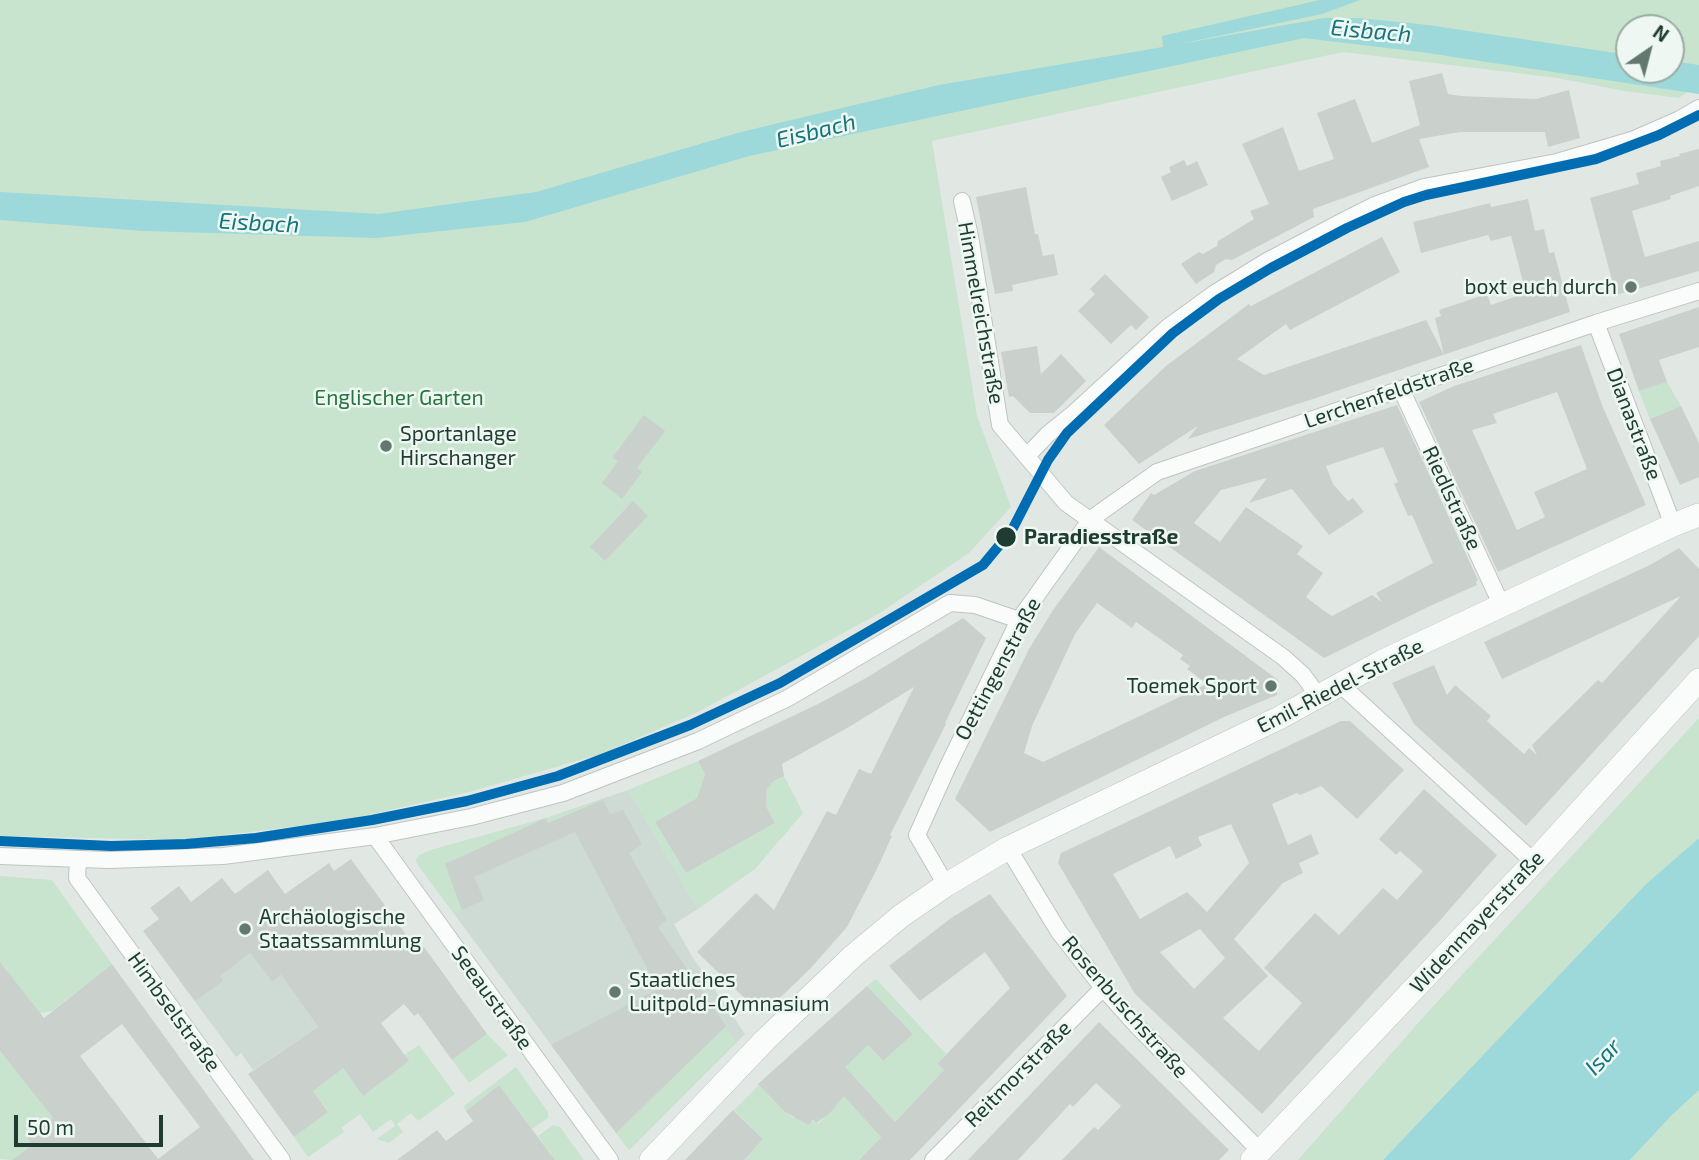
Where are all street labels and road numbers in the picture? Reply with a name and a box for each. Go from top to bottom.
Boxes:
street label: Himmelreichstraße [953,220,1009,406]
street label: Lerchenfeldstraße [1301,352,1477,434]
street label: Dianastraße [1601,364,1667,484]
street label: Riedlstraße [1417,442,1487,554]
street label: Oettingenstraße [950,593,1046,745]
street label: Emil-Riedel-Straße [1253,633,1427,739]
street label: Widenmayerstraße [1405,846,1549,998]
street label: Rosenbuschstraße [1056,931,1194,1083]
street label: Seeaustraße [446,941,538,1055]
street label: Himbselstraße [122,947,226,1077]
street label: Reitmorstraße [960,1016,1076,1132]

